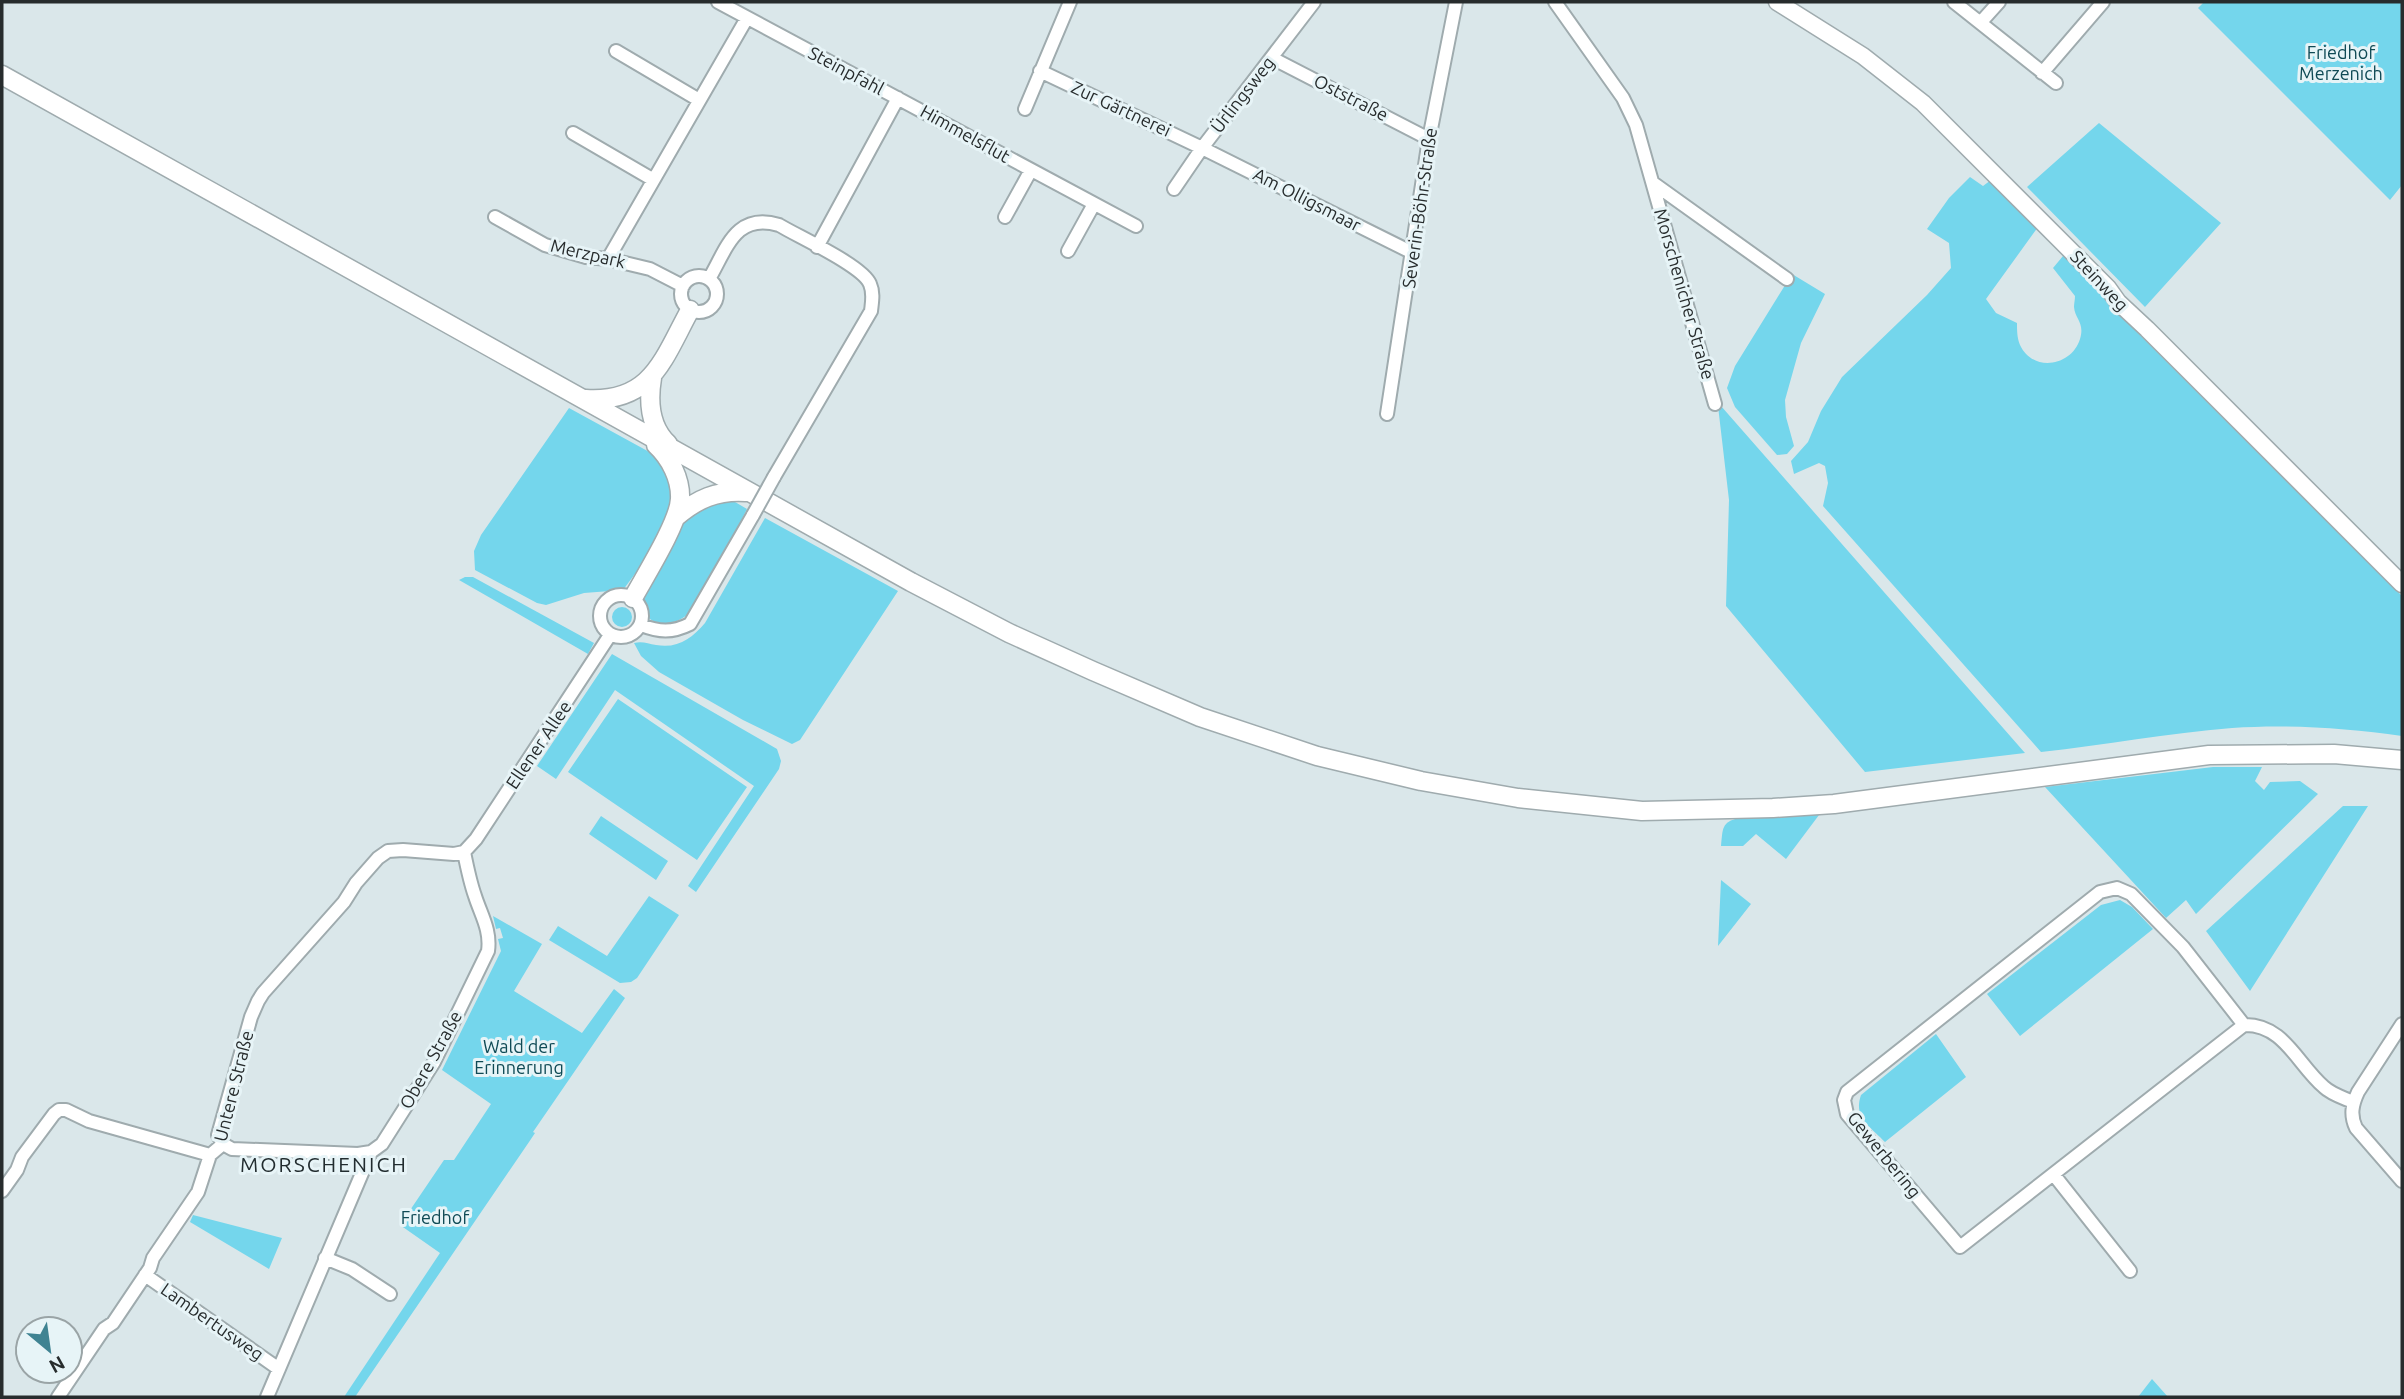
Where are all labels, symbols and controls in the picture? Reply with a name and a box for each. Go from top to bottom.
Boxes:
street label: Steinpfahl [805,42,888,98]
park label: Friedhof Merzenich [2299,42,2383,83]
street label: Ürlingsweg [1206,52,1278,136]
street label: Oststraße [1311,70,1392,124]
street label: Zur Gärtnerei [1068,76,1174,140]
street label: Himmelsflut [917,100,1014,166]
street label: Severin-Böhr-Straße [1398,126,1440,289]
street label: Am Olligsmaar [1250,163,1365,235]
street label: Morschenicher Straße [1651,206,1719,382]
street label: Merzpark [549,235,628,271]
street label: Steinweg [2067,246,2133,315]
street label: Ellener Allee [501,697,575,792]
street label: Obere Straße [395,1007,465,1112]
street label: Untere Straße [210,1028,256,1143]
park label: Wald der Erinnerung [474,1036,564,1077]
street label: Gewerbering [1844,1107,1926,1201]
district label: MORSCHENICH [240,1152,408,1176]
park label: Friedhof [401,1207,469,1227]
street label: Lambertusweg [157,1278,268,1364]
north arrow [14,1315,84,1385]
text: N [46,1352,69,1378]

